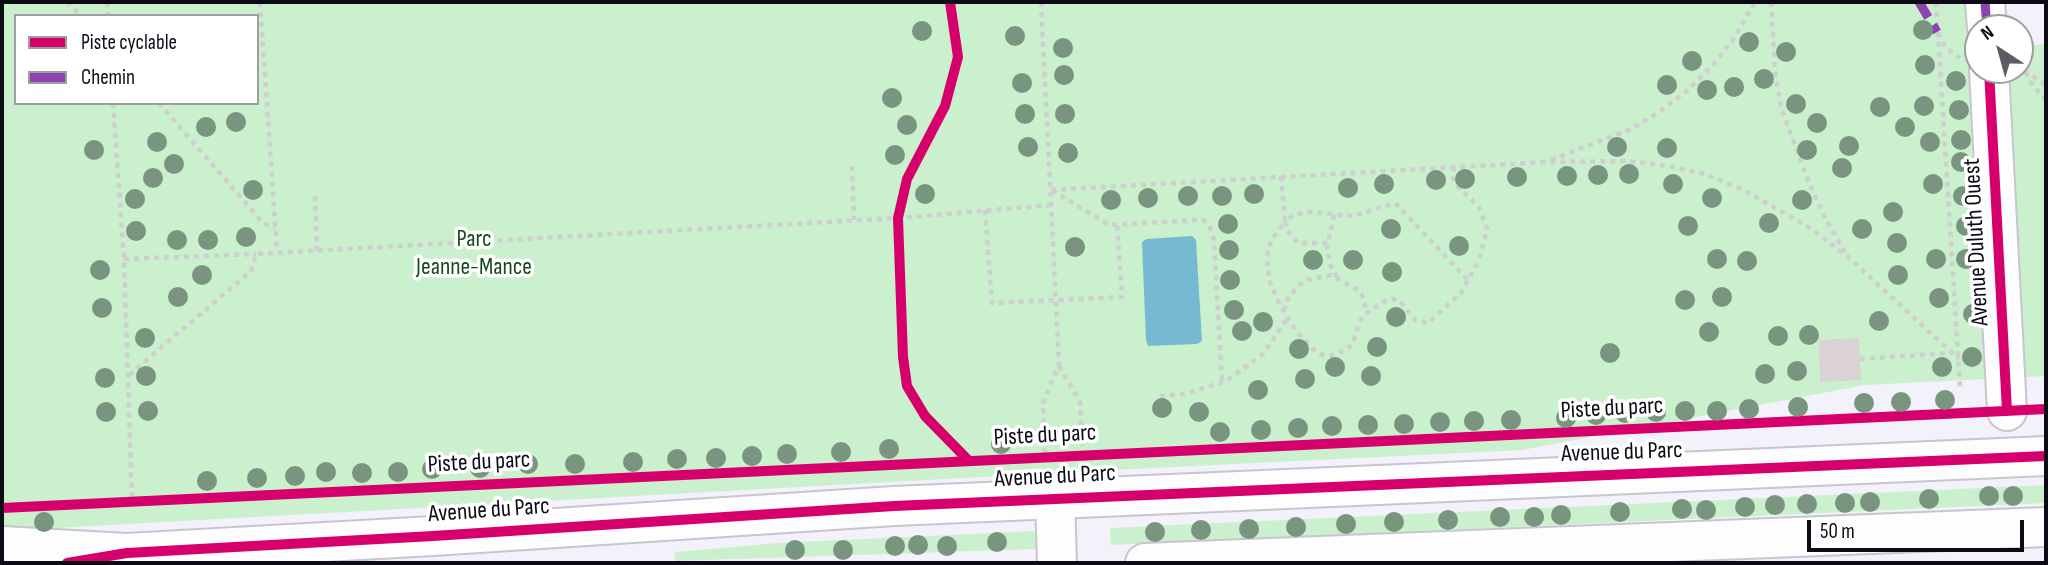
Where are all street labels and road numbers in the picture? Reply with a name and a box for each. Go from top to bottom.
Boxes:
street label: Avenue Duluth Ouest [1958,158,1996,326]
street label: Piste du parc [1560,392,1664,426]
street label: Piste du parc [993,419,1097,453]
street label: Avenue du Parc [1561,436,1683,470]
street label: Piste du parc [427,446,531,480]
street label: Avenue du Parc [994,459,1116,495]
street label: Avenue du Parc [427,492,551,530]

